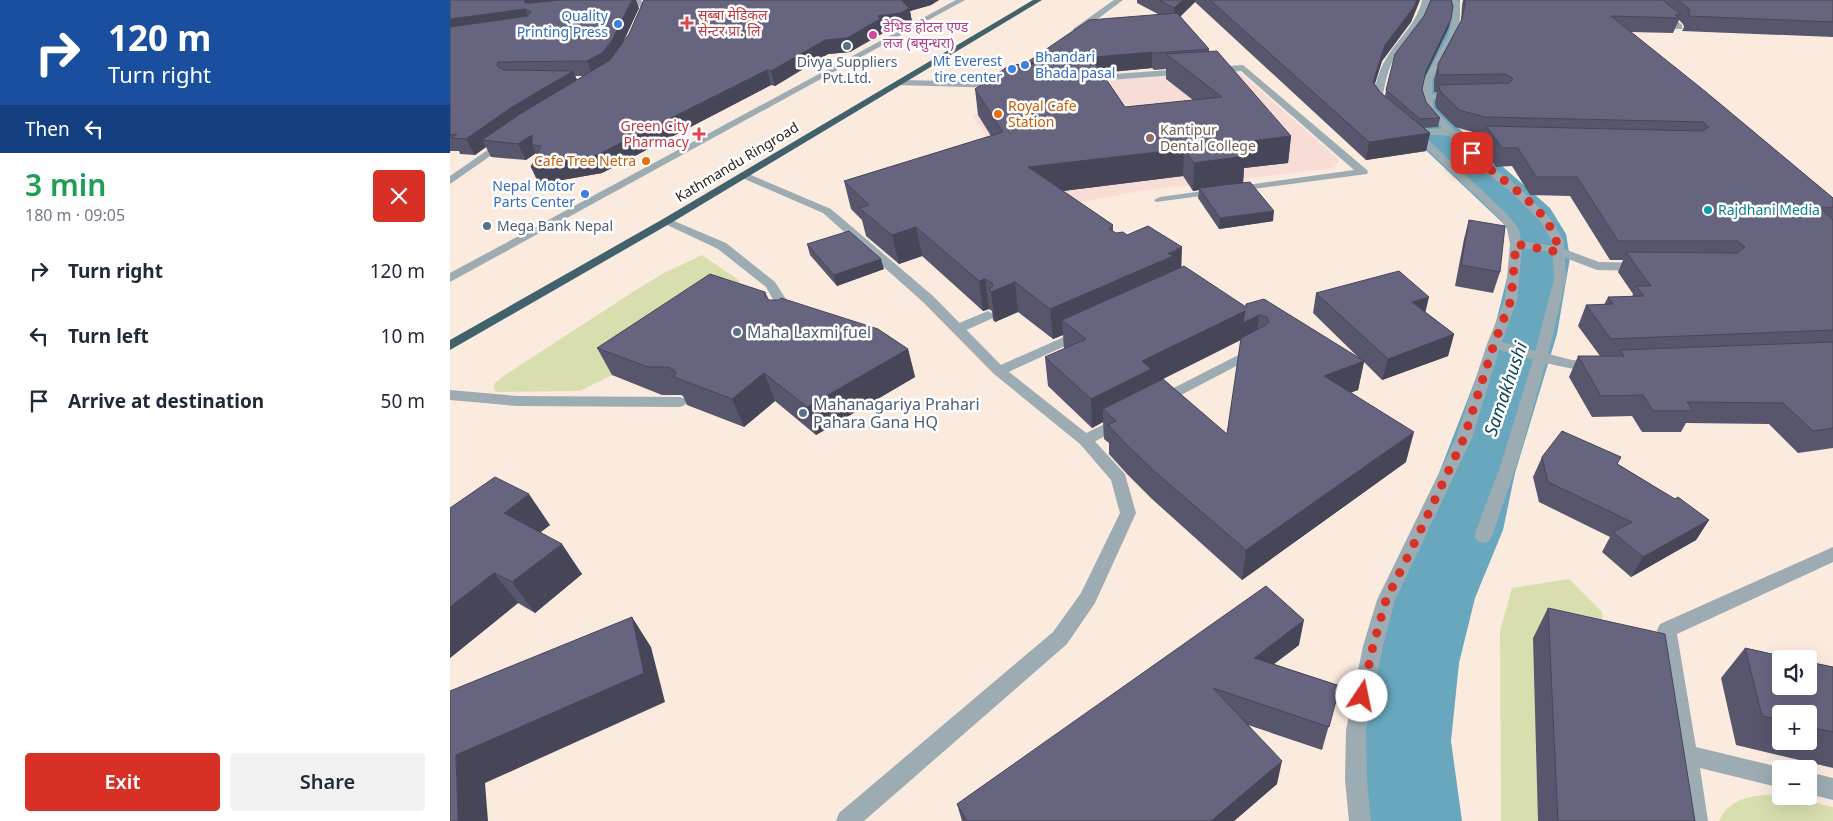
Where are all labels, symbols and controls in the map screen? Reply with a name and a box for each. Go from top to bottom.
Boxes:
place label: सुब्बा मेडिकल सेन्टर प्रा. लि [698,5,768,40]
place label: Quality Printing Press [517,6,609,41]
text: 120 m [108,14,211,61]
marker: सुब्बा मेडिकल सेन्टर प्रा. लि [680,16,694,30]
place label: डेभिड होटल एण्ड लज (बसुन्धरा) [882,17,969,53]
marker: Quality Printing Press [612,18,624,30]
icon: right [25,20,90,85]
marker: डेभिड होटल एण्ड लज (बसुन्धरा) [867,29,879,41]
marker: Divya Suppliers Pvt.Ltd. [841,40,853,52]
place label: Bhandari Bhada pasal [1035,47,1115,82]
place label: Mt Everest tire center [933,51,1002,86]
place label: Divya Suppliers Pvt.Ltd. [797,52,898,87]
text: Turn right [108,59,211,89]
marker: Bhandari Bhada pasal [1019,59,1031,71]
marker: Mt Everest tire center [1006,63,1018,75]
place label: Royal Cafe Station [1008,96,1077,131]
marker: Royal Cafe Station [992,108,1004,120]
icon: left [80,115,108,143]
text: Then [25,116,70,142]
place label: Green City Pharmacy [621,116,690,151]
street label: Kathmandu Ringroad [672,117,802,206]
place label: Kantipur Dental College [1160,120,1256,155]
marker: Green City Pharmacy [693,128,705,140]
marker: Kantipur Dental College [1144,132,1156,144]
pin [1451,132,1493,174]
icon: arrive [1458,139,1486,167]
place label: Cafe Tree Netra [534,151,636,170]
marker: Cafe Tree Netra [640,155,652,167]
text: 3 min [25,164,106,205]
button: close [373,170,425,222]
place label: Nepal Motor Parts Center [492,176,575,211]
marker: Nepal Motor Parts Center [579,188,591,200]
place label: Rajdhani Media [1718,200,1820,219]
text: 180 m · 09:05 [25,204,125,226]
marker: Rajdhani Media [1702,204,1714,216]
place label: Mega Bank Nepal [497,216,613,235]
marker: Mega Bank Nepal [481,220,493,232]
icon: right [25,257,53,285]
text: Turn right [68,258,163,284]
text: 120 m [370,258,425,284]
place label: Maha Laxmi fuel [747,321,871,343]
icon: left [25,322,53,350]
text: Turn left [68,323,149,349]
text: 10 m [381,323,425,349]
marker: Maha Laxmi fuel [731,326,743,338]
water label: Samakhushi [1478,338,1532,439]
icon: arrive [25,387,53,415]
text: Arrive at destination [68,388,264,414]
text: 50 m [381,388,425,414]
place label: Mahanagariya Prahari Pahara Gana HQ [813,393,980,433]
marker: Mahanagariya Prahari Pahara Gana HQ [797,407,809,419]
map controls [1772,650,1817,805]
button: sound [1772,650,1817,695]
position arrow [1335,669,1387,721]
button: + [1772,705,1817,750]
button: Exit [25,753,220,811]
button: Share [230,753,425,811]
button: − [1772,760,1817,805]

